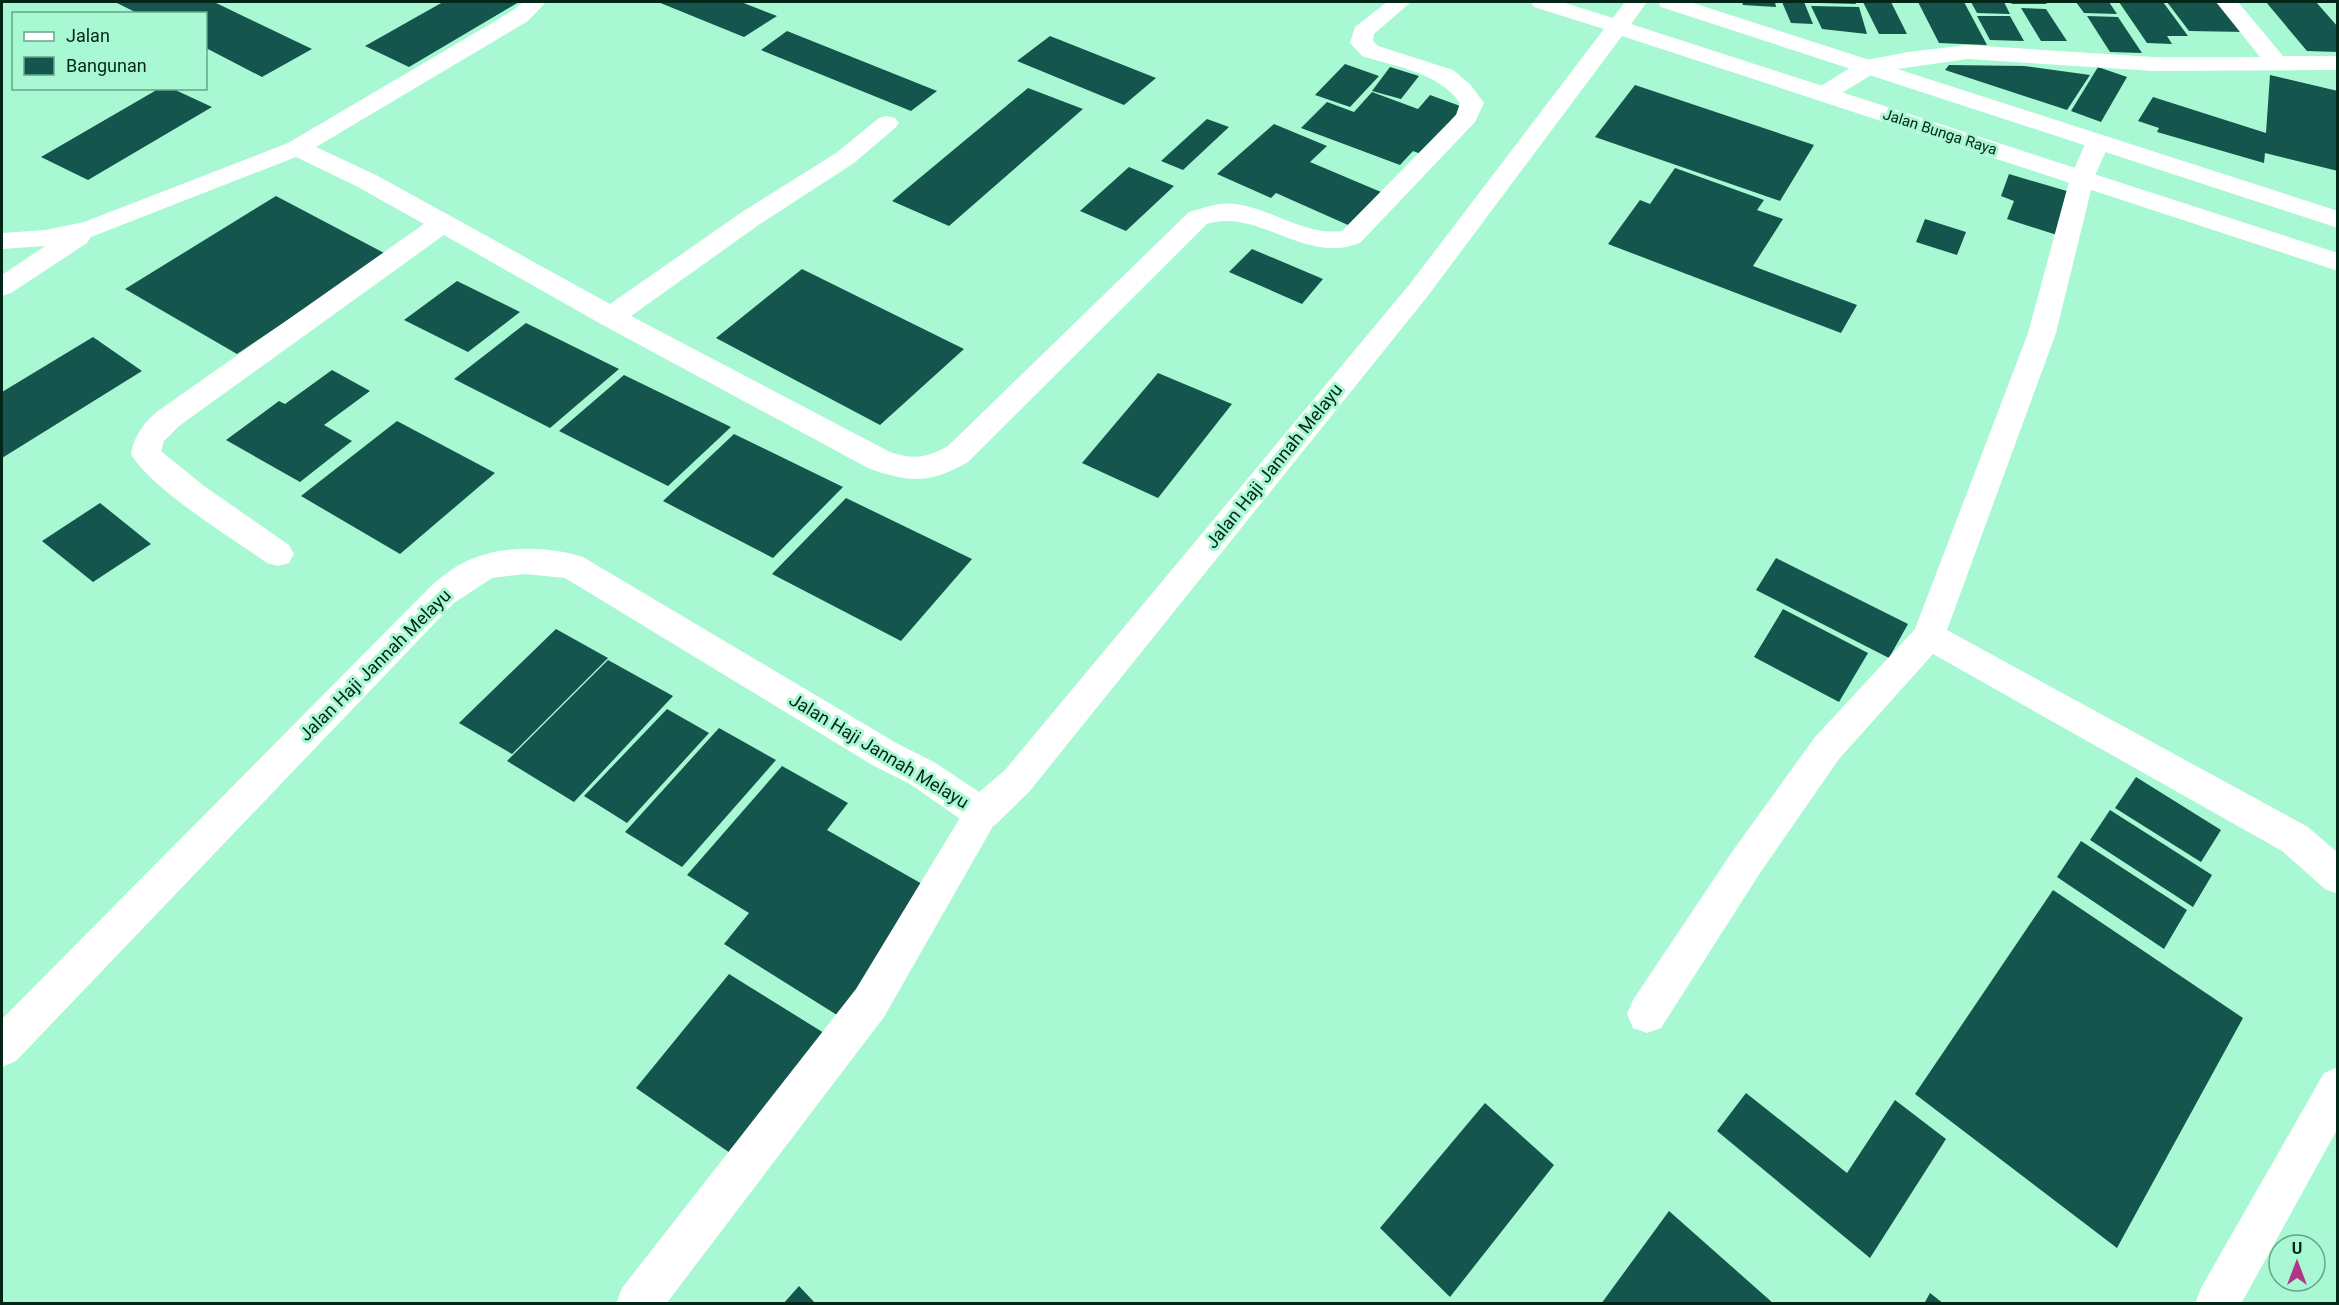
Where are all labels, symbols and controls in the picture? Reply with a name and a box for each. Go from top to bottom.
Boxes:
legend [12,12,207,90]
text: Jalan [66,25,110,46]
text: Bangunan [66,55,147,76]
street label: Jalan Bunga Raya [1881,105,1999,159]
street label: Jalan Haji Jannah Melayu [1201,379,1346,552]
street label: Jalan Haji Jannah Melayu [295,585,455,745]
street label: Jalan Haji Jannah Melayu [786,689,973,813]
north arrow [2267,1233,2327,1293]
text: U [2292,1239,2302,1258]

